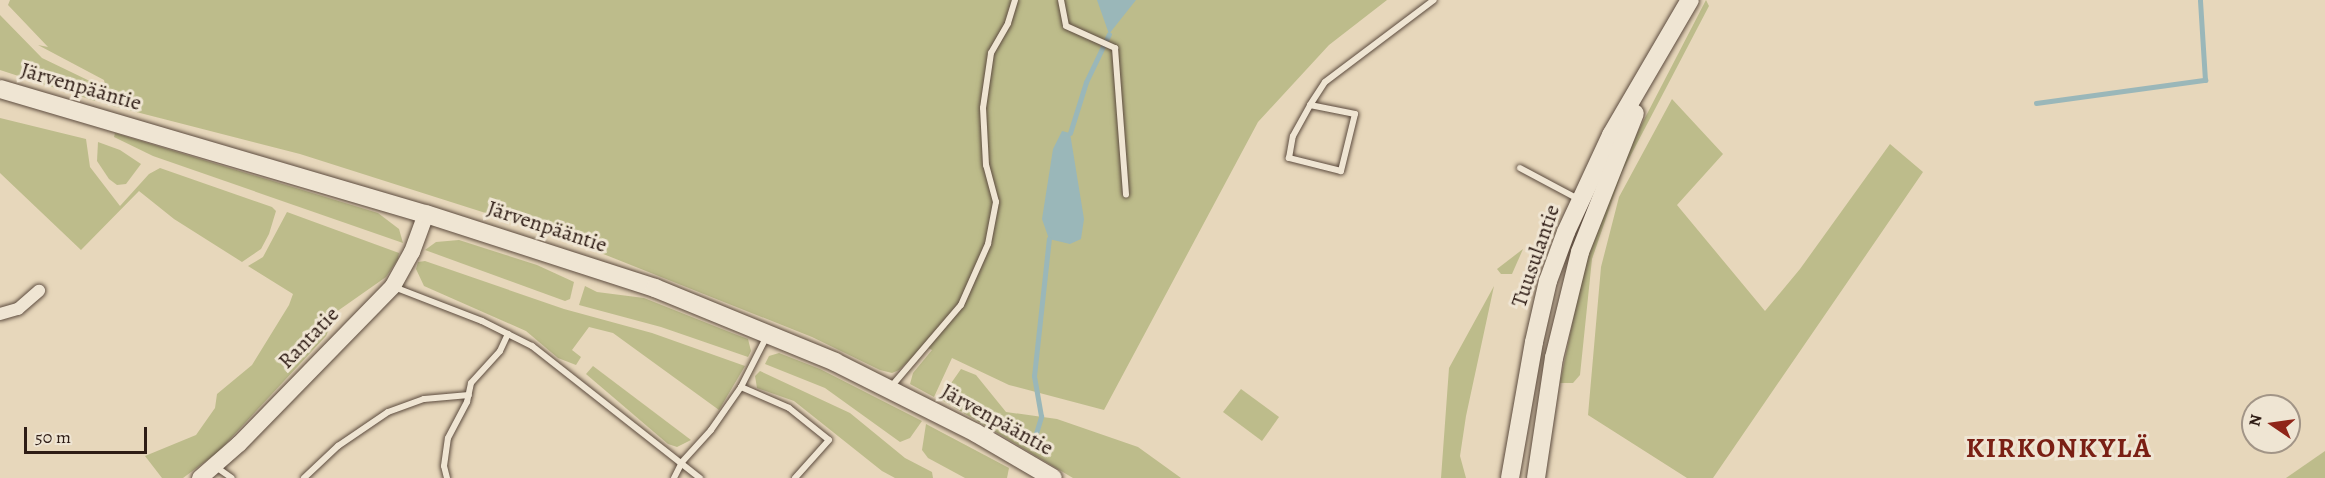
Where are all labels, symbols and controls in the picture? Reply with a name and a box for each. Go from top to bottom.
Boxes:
street label: Järvenpääntie [18,57,144,117]
street label: Järvenpääntie [484,195,610,259]
street label: Tuusulantie [1506,201,1566,311]
street label: Rantatie [273,301,345,375]
street label: Järvenpääntie [936,378,1058,462]
north arrow [2241,394,2301,454]
text: N [2243,412,2267,429]
scale bar [27,415,150,453]
text: 50 m [35,425,71,449]
district label: KIRKONKYLÄ [1966,431,2152,465]

